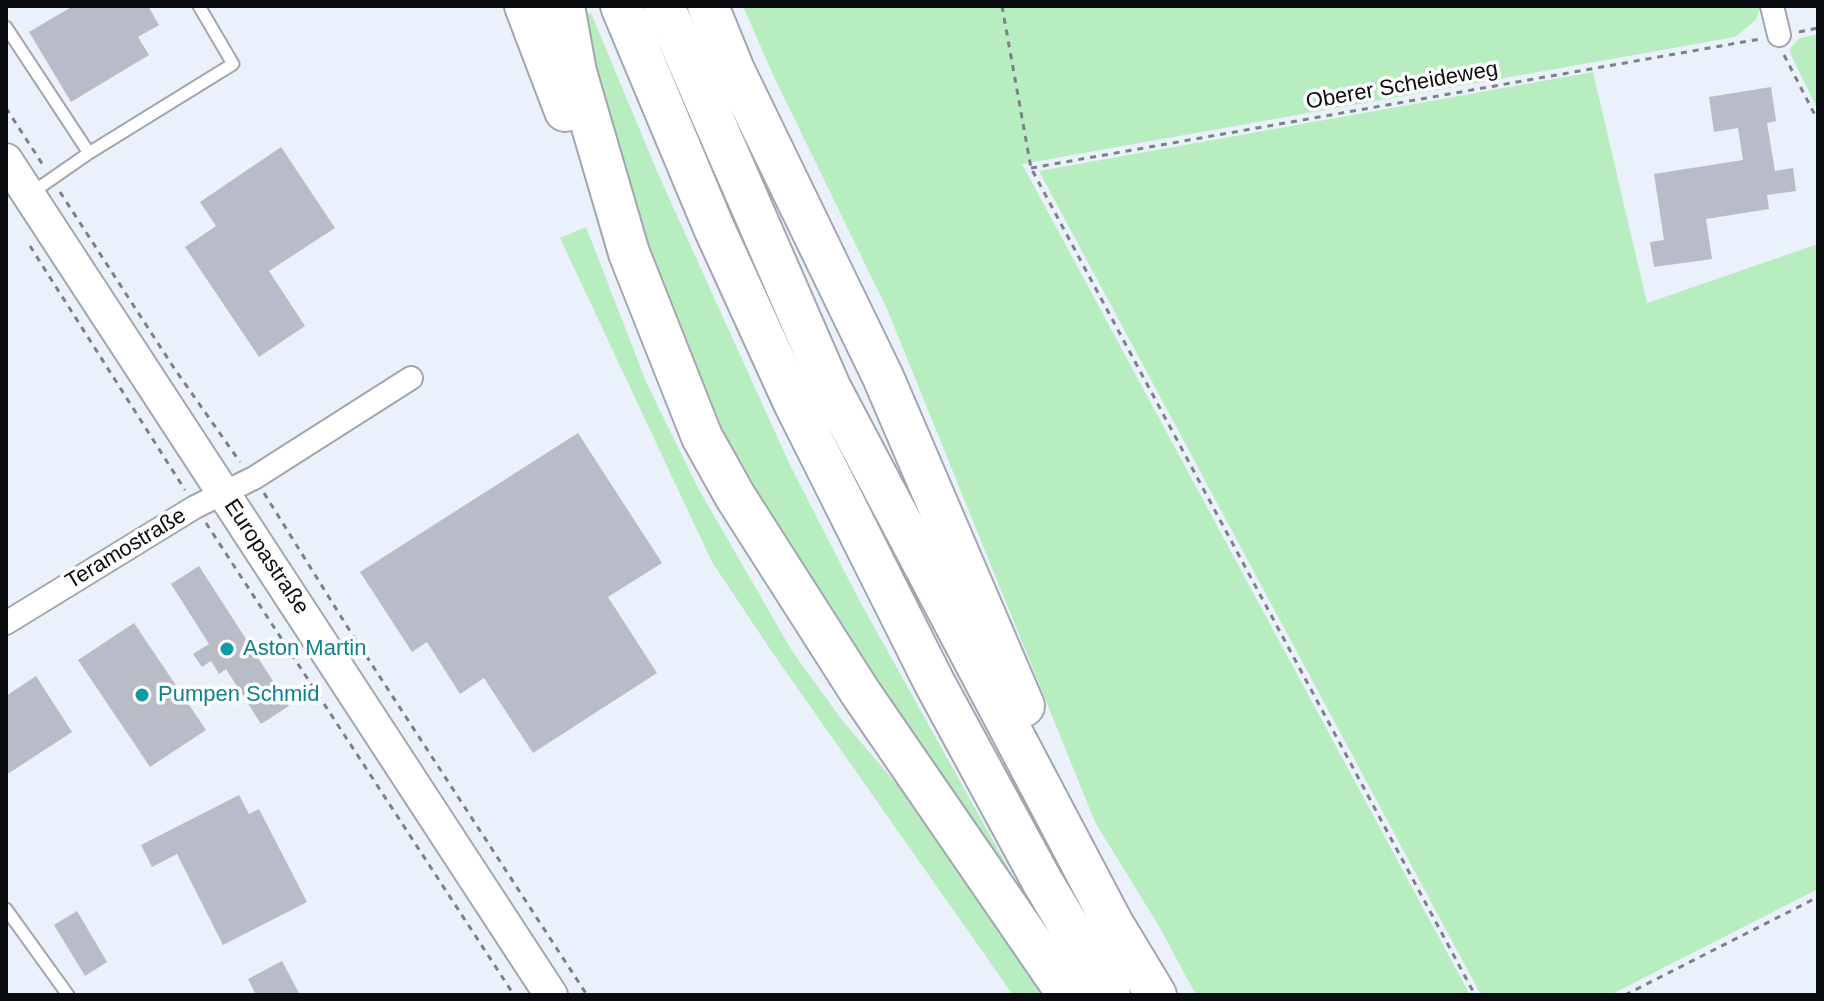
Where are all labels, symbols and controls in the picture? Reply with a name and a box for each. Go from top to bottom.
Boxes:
street label: Oberer Scheideweg [1304,56,1500,116]
street label: Europastraße [218,494,314,620]
street label: Teramostraße [61,503,191,595]
place label: Aston Martin [243,636,366,662]
marker: Aston Martin [218,640,236,658]
place label: Pumpen Schmid [158,682,319,708]
marker: Pumpen Schmid [133,686,151,704]

